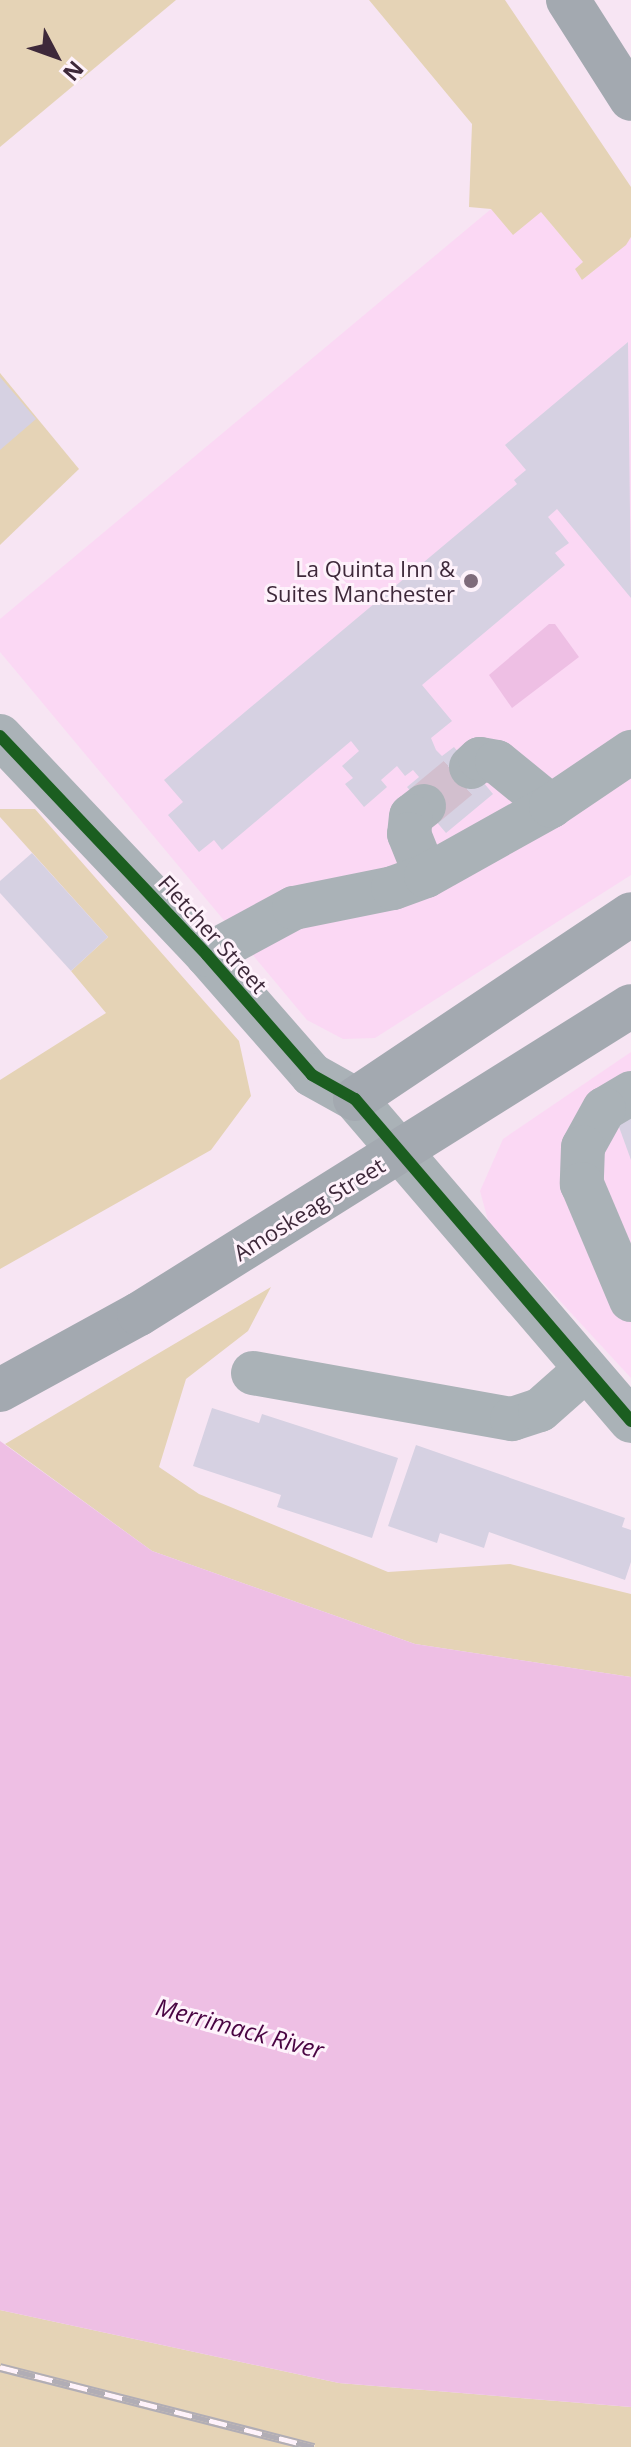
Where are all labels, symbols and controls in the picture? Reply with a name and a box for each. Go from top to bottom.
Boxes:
north arrow [16,16,96,96]
text: N [57,55,91,88]
place label: La Quinta Inn & Suites Manchester [266,555,455,606]
marker: La Quinta Inn & Suites Manchester [462,572,480,590]
street label: Fletcher Street [153,870,273,998]
street label: Amoskeag Street [229,1152,389,1266]
water label: Merrimack River [153,1992,327,2064]

